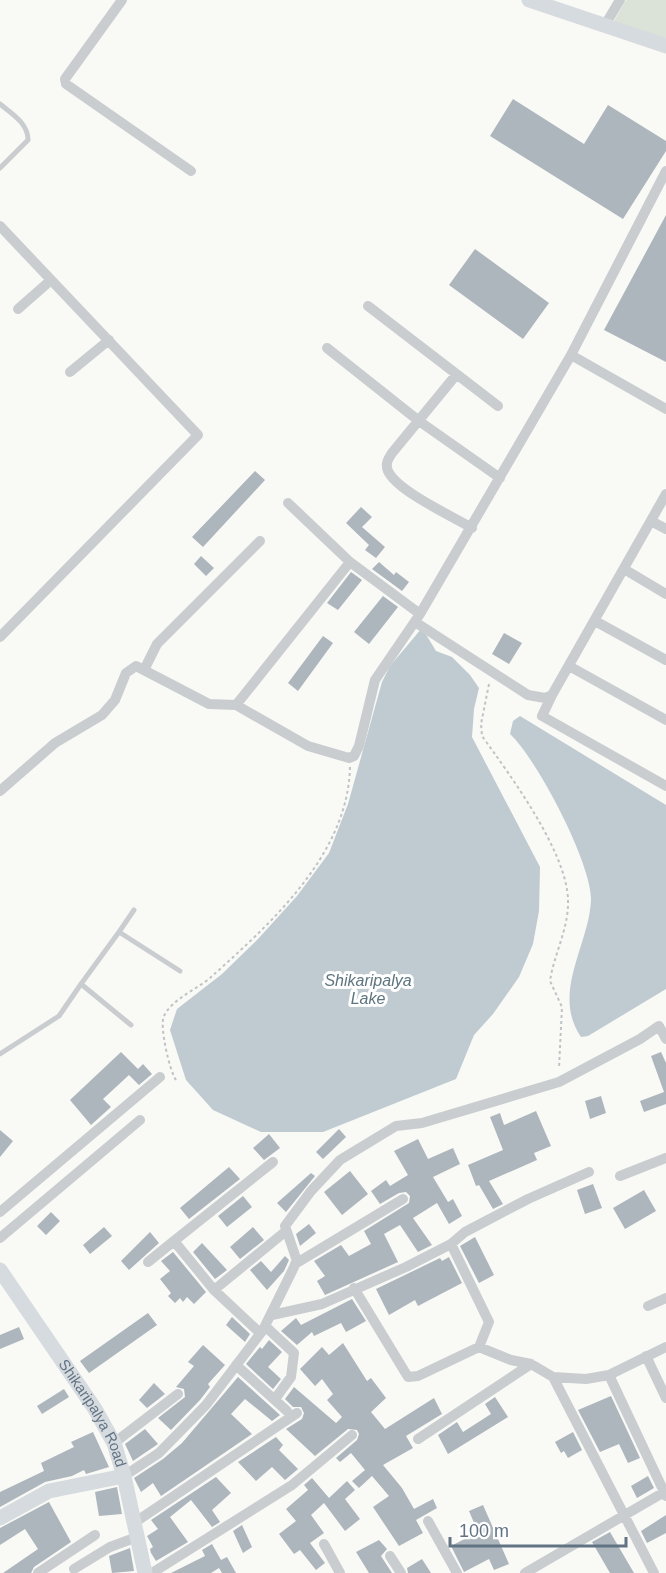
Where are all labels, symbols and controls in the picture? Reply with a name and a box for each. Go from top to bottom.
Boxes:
water label: Shikaripalya Lake [324,972,412,1007]
street label: Shikaripalya Road [56,1356,130,1469]
scale bar [450,1510,626,1548]
text: 100 m [459,1521,509,1541]

